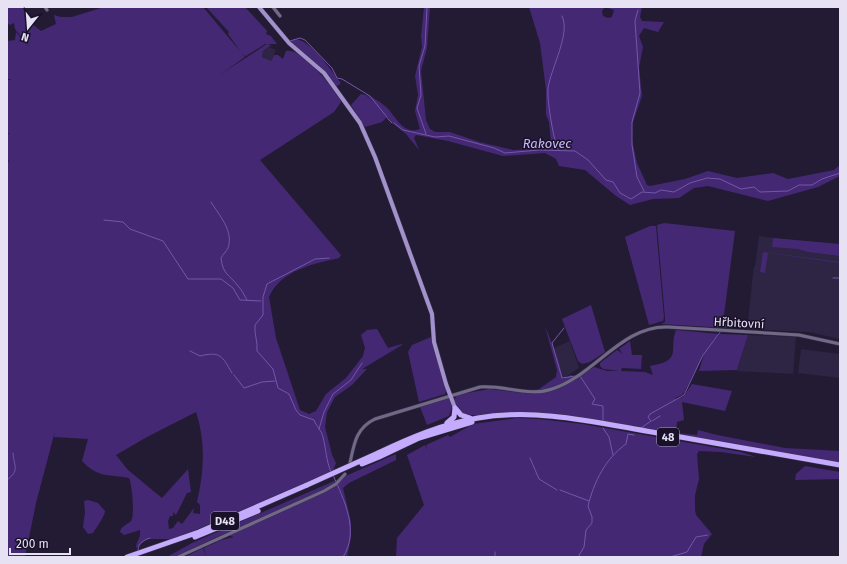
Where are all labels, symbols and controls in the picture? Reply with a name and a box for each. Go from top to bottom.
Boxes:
north arrow [8,8,48,48]
text: N [20,30,31,44]
water label: Rakovec [523,136,572,151]
street label: Hřbitovní [713,315,765,331]
road number: 48 [657,428,679,446]
road number: D48 [211,512,239,530]
scale bar [10,530,70,556]
text: 200 m [16,537,49,551]

